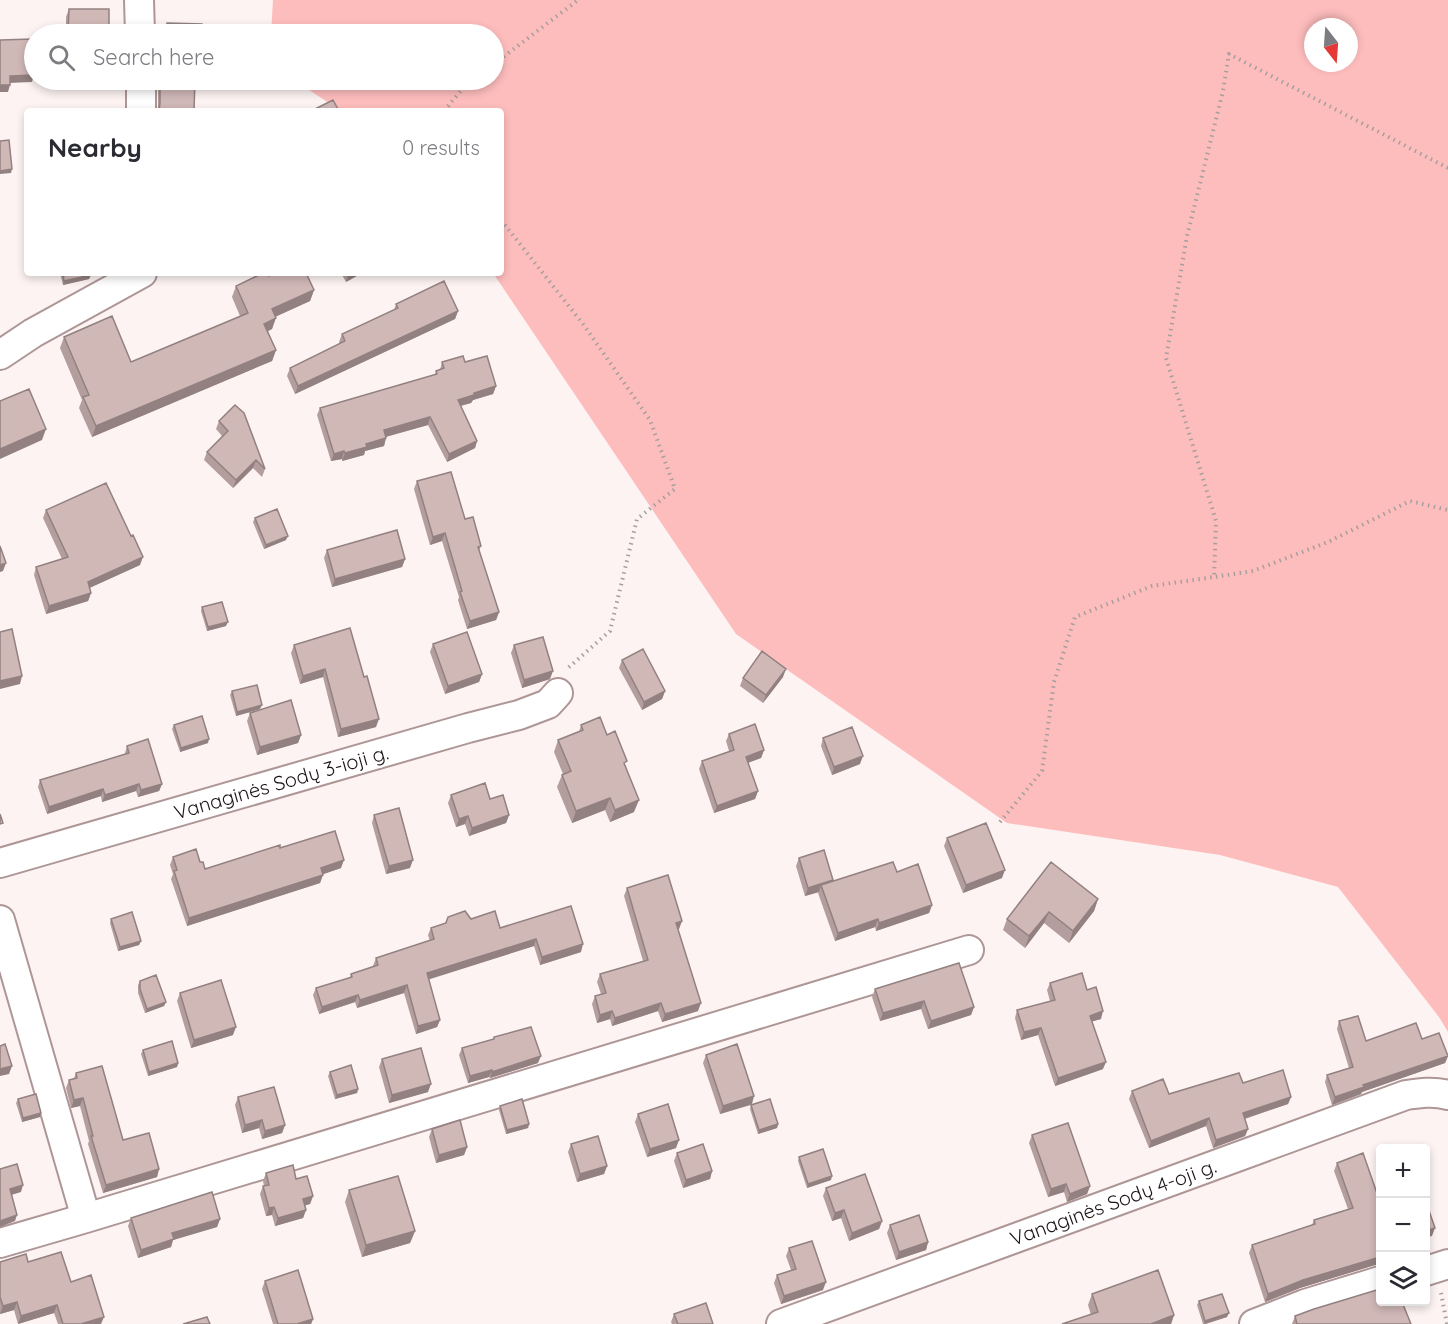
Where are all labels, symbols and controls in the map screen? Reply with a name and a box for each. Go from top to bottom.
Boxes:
north arrow [1304,18,1358,72]
search box [24,24,504,90]
icon: search [45,41,78,74]
text: Search here [93,43,214,71]
text: Nearby [48,131,142,164]
text: 0 results [402,135,480,160]
street label: Vanaginės Sodų 3-ioji g. [171,739,391,825]
map controls [1376,1144,1430,1306]
button: + [1376,1144,1430,1198]
street label: Vanaginės Sodų 4-oji g. [1007,1153,1219,1251]
button: − [1376,1198,1430,1252]
button: layers [1376,1252,1430,1306]

